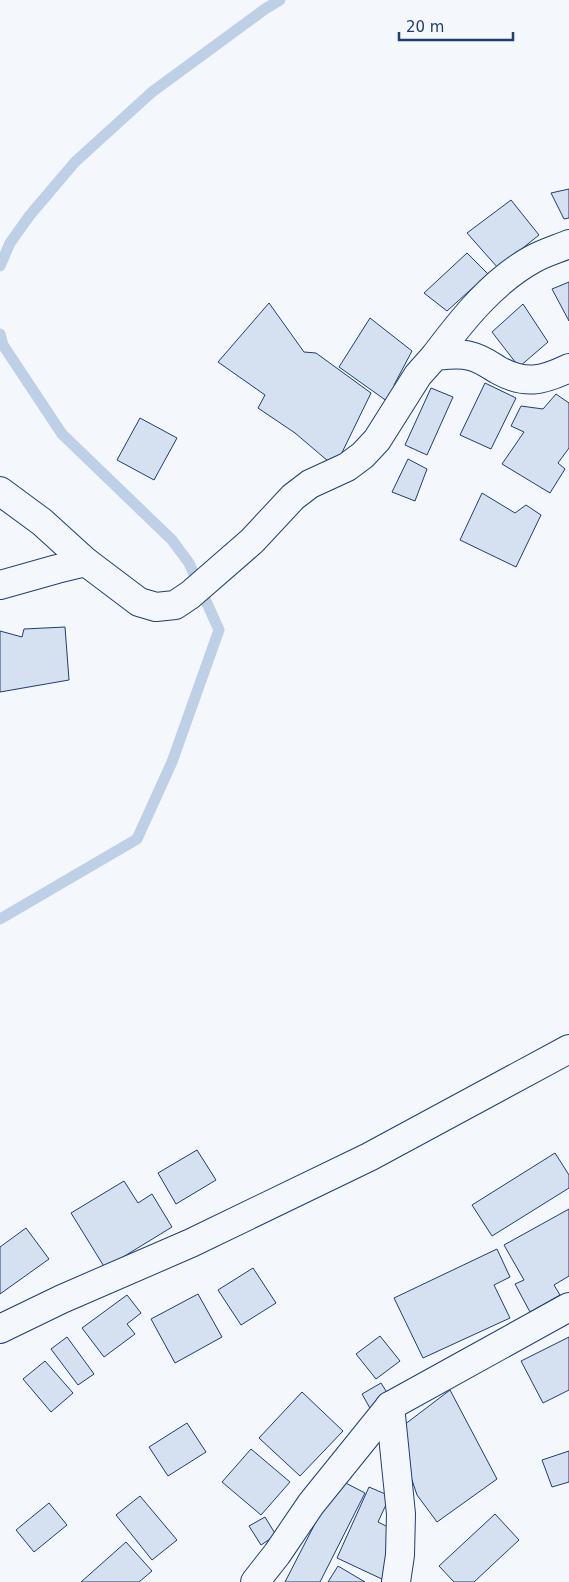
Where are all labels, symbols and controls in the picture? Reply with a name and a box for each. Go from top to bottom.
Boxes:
scale bar [399,10,513,42]
text: 20 m [406,18,444,36]

